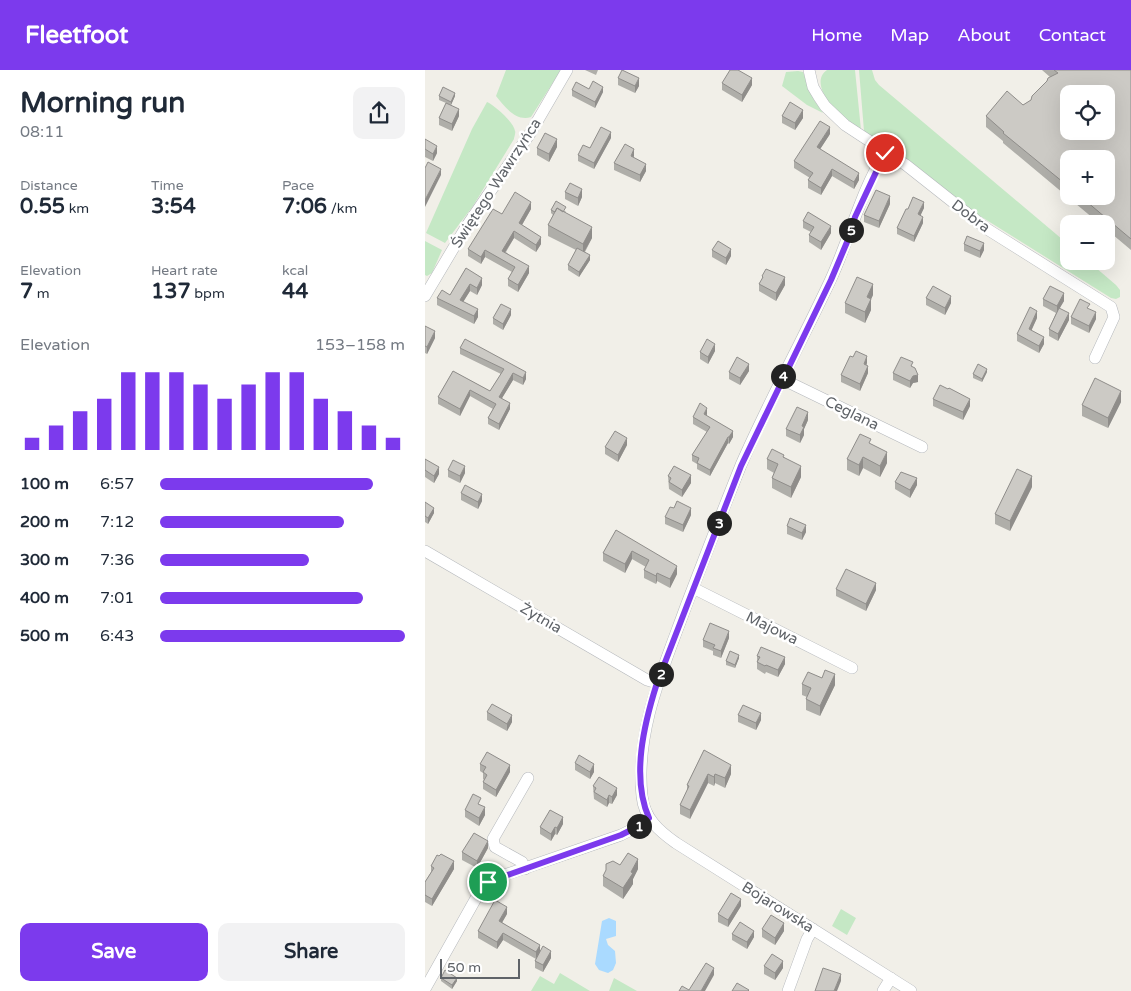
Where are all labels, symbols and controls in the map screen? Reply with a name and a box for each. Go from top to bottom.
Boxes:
text: Fleetfoot [25,21,128,50]
text: Home [811,24,862,46]
text: Map [890,24,929,46]
text: About [957,24,1011,46]
text: Contact [1039,24,1106,46]
map controls [1060,85,1115,270]
button: locate [1060,85,1115,140]
text: Morning run [20,86,185,120]
button: share [353,87,405,139]
street label: Świętego Wawrzyńca [447,115,545,251]
text: 08:11 [20,122,64,142]
pin [864,132,906,174]
icon: check [871,139,899,167]
button: + [1060,150,1115,205]
text: Distance [20,177,78,194]
text: Time [151,177,184,194]
text: Pace [282,177,314,194]
text: 0.55 [20,194,65,219]
text: 3:54 [151,194,196,219]
text: 7:06 [282,194,327,219]
street label: Dobra [948,196,994,236]
text: km [65,200,89,217]
text: /km [327,200,357,217]
button: − [1060,215,1115,270]
pin: 5 [839,218,863,242]
text: 5 [847,222,856,239]
text: Elevation [20,262,81,279]
text: Heart rate [151,262,218,279]
text: kcal [282,262,308,279]
text: 7 [20,279,33,304]
text: 137 [151,279,191,304]
text: 44 [282,279,308,304]
text: m [33,285,50,302]
text: bpm [191,285,225,302]
text: Elevation [20,335,90,355]
text: 153–158 m [315,335,405,355]
pin: 4 [771,364,795,388]
text: 4 [779,368,788,385]
street label: Ceglana [822,392,882,434]
text: 100 m [20,474,69,494]
text: 6:57 [100,474,134,494]
pin: 3 [707,510,731,536]
text: 200 m [20,512,69,532]
text: 7:12 [100,512,134,532]
text: 3 [715,515,724,532]
text: 300 m [20,550,69,570]
text: 7:36 [100,550,134,570]
text: 400 m [20,588,69,608]
text: 7:01 [100,588,134,608]
street label: Żytnia [517,599,565,637]
street label: Majowa [743,608,801,648]
text: 500 m [20,626,69,646]
text: 6:43 [100,626,134,646]
pin: 2 [649,662,673,686]
text: 2 [657,666,666,683]
pin: 1 [627,814,651,838]
text: 1 [635,818,644,835]
pin [467,861,509,903]
icon: arrive [474,868,502,896]
street label: Bojarowska [739,878,817,936]
button: Save [20,923,208,981]
button: Share [218,923,405,981]
scale bar [440,956,520,979]
text: 50 m [447,959,481,976]

